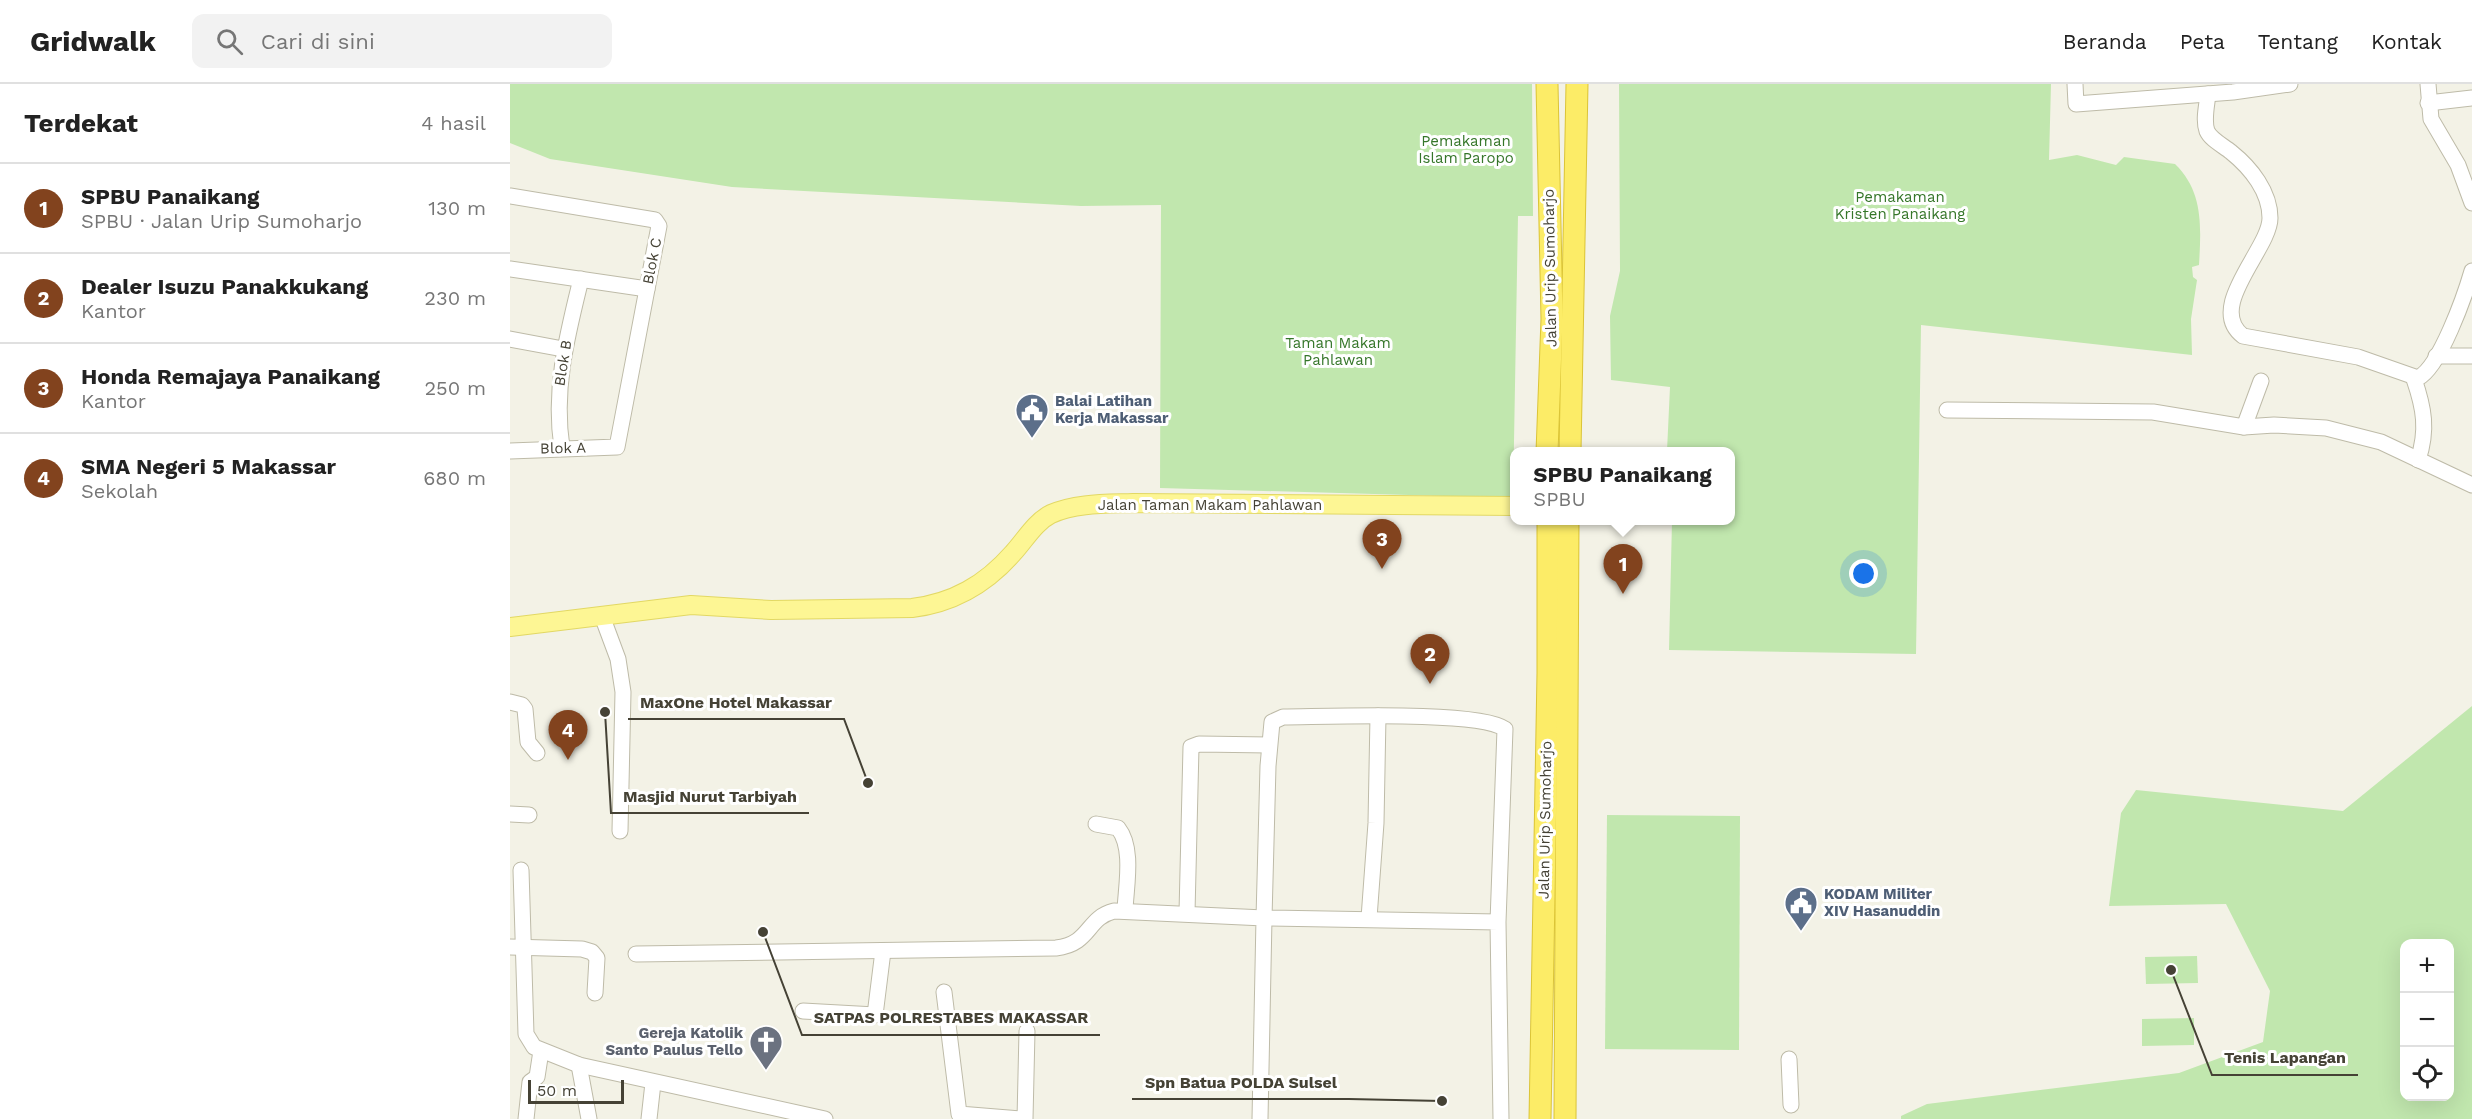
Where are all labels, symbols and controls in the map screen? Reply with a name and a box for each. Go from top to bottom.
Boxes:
search box [192,14,612,68]
text: Gridwalk [30,25,156,58]
icon: search [213,25,246,58]
text: Cari di sini [261,29,375,54]
text: Beranda [2063,29,2147,54]
text: Peta [2180,29,2225,54]
text: Tentang [2258,29,2338,54]
text: Kontak [2371,29,2442,54]
text: Terdekat [24,108,138,138]
text: 4 hasil [421,111,486,135]
park label: Pemakaman Islam Paropo [1418,132,1514,167]
text: SPBU Panaikang [81,184,259,209]
park label: Pemakaman Kristen Panaikang [1835,188,1965,223]
street label: Jalan Urip Sumoharjo [1540,189,1560,347]
text: 1 [39,196,48,220]
text: 130 m [428,196,486,220]
text: SPBU · Jalan Urip Sumoharjo [81,209,362,233]
street label: Blok C [639,236,665,286]
text: Dealer Isuzu Panakkukang [81,274,368,299]
text: 2 [38,286,49,310]
text: 230 m [424,286,486,310]
text: Kantor [81,299,146,323]
park label: Taman Makam Pahlawan [1285,334,1391,369]
street label: Blok B [550,339,576,387]
text: Honda Remajaya Panaikang [81,364,380,389]
text: 3 [38,376,49,400]
text: 250 m [424,376,486,400]
text: Kantor [81,389,146,413]
public building icon: Balai Latihan Kerja Makassar [1014,392,1050,439]
place label: Balai Latihan Kerja Makassar [1055,392,1169,427]
street label: Blok A [540,439,586,457]
popup [1510,447,1735,525]
text: SMA Negeri 5 Makassar [81,454,336,479]
text: SPBU Panaikang [1533,462,1712,487]
text: 4 [37,466,50,490]
text: 680 m [423,466,486,490]
text: Sekolah [81,479,158,503]
text: SPBU [1533,487,1586,511]
street label: Jalan Taman Makam Pahlawan [1098,496,1322,514]
pin: 3 [1362,520,1402,569]
pin: 1 [1604,544,1642,594]
your location [1849,559,1878,588]
pin: 2 [1410,634,1450,684]
callout: MaxOne Hotel Makassar [628,685,844,719]
text: MaxOne Hotel Makassar [640,693,832,712]
pin: 4 [548,710,588,760]
street label: Jalan Urip Sumoharjo [1535,741,1555,899]
callout: Masjid Nurut Tarbiyah [611,779,809,813]
text: Masjid Nurut Tarbiyah [623,787,797,806]
public building icon: KODAM Militer XIV Hasanuddin [1783,885,1819,932]
place label: KODAM Militer XIV Hasanuddin [1824,885,1940,920]
map controls [2400,939,2454,1101]
button: + [2400,939,2454,993]
button: − [2400,993,2454,1047]
callout: SATPAS POLRESTABES MAKASSAR [802,1001,1100,1035]
text: SATPAS POLRESTABES MAKASSAR [814,1008,1088,1027]
place label: Gereja Katolik Santo Paulus Tello [606,1024,744,1059]
church icon: Gereja Katolik Santo Paulus Tello [748,1024,784,1071]
callout: Tenis Lapangan [2212,1041,2358,1075]
button: locate [2400,1047,2454,1101]
text: Tenis Lapangan [2224,1048,2346,1067]
callout: Spn Batua POLDA Sulsel [1132,1065,1349,1099]
text: Spn Batua POLDA Sulsel [1145,1073,1338,1092]
scale bar [528,1077,624,1104]
text: 50 m [537,1081,577,1100]

